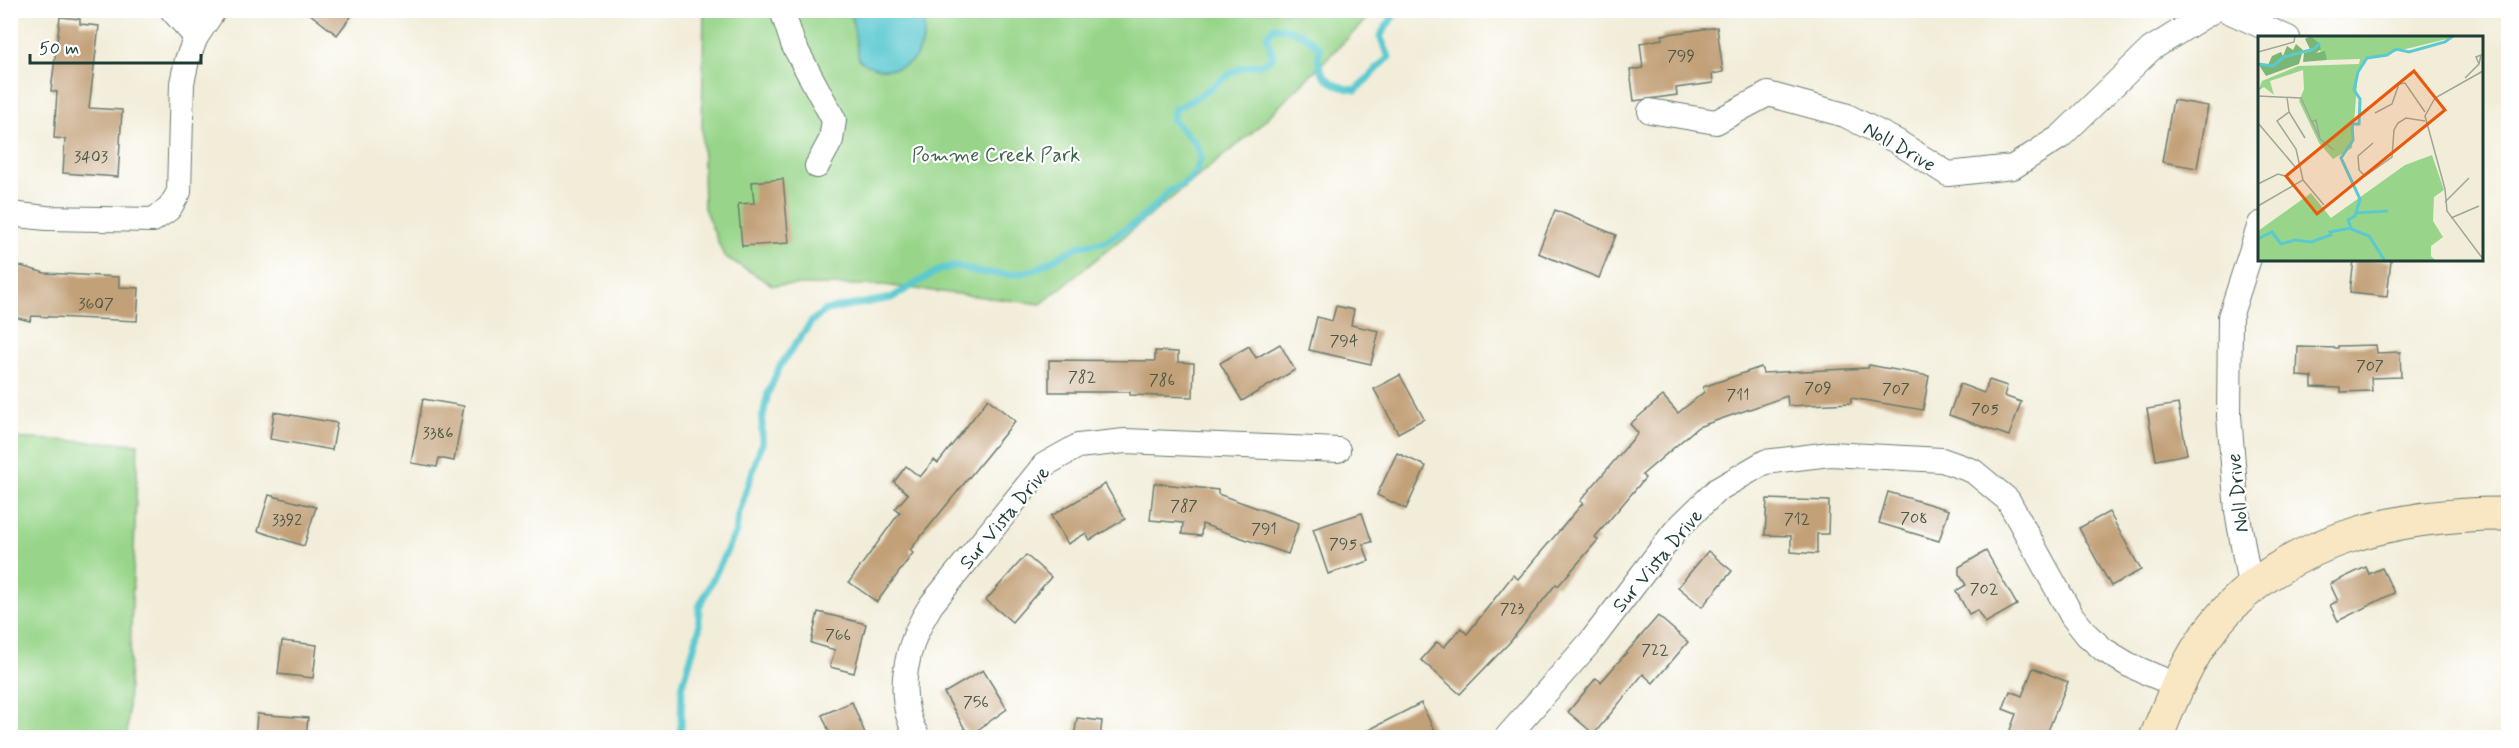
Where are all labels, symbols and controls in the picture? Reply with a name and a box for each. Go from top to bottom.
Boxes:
scale bar [30,27,201,65]
inset map [2258,36,2483,261]
text: 50 m [39,37,79,61]
house number: 799 [1667,46,1695,67]
street label: Noll Drive [1858,116,1940,179]
park label: Pomme Creek Park [912,142,1080,169]
house number: 3403 [74,147,108,168]
house number: 3607 [78,294,114,315]
house number: 794 [1330,331,1358,352]
house number: 707 [2356,356,2384,377]
house number: 782 [1068,367,1096,388]
house number: 786 [1149,370,1175,391]
house number: 709 [1804,378,1832,399]
house number: 707 [1882,379,1910,400]
house number: 711 [1727,385,1749,406]
house number: 705 [1971,399,1999,420]
house number: 3386 [423,423,453,444]
street label: Noll Drive [2221,452,2256,534]
street label: Sur Vista Drive [954,460,1057,576]
house number: 787 [1170,496,1198,517]
street label: Sur Vista Drive [1607,503,1710,619]
house number: 708 [1900,508,1928,529]
house number: 712 [1784,509,1811,530]
house number: 3392 [272,510,302,531]
house number: 791 [1251,519,1277,540]
house number: 795 [1329,534,1357,555]
house number: 702 [1970,579,1999,600]
house number: 723 [1500,599,1525,620]
house number: 766 [825,625,851,646]
house number: 722 [1641,640,1669,661]
house number: 756 [963,692,989,713]

